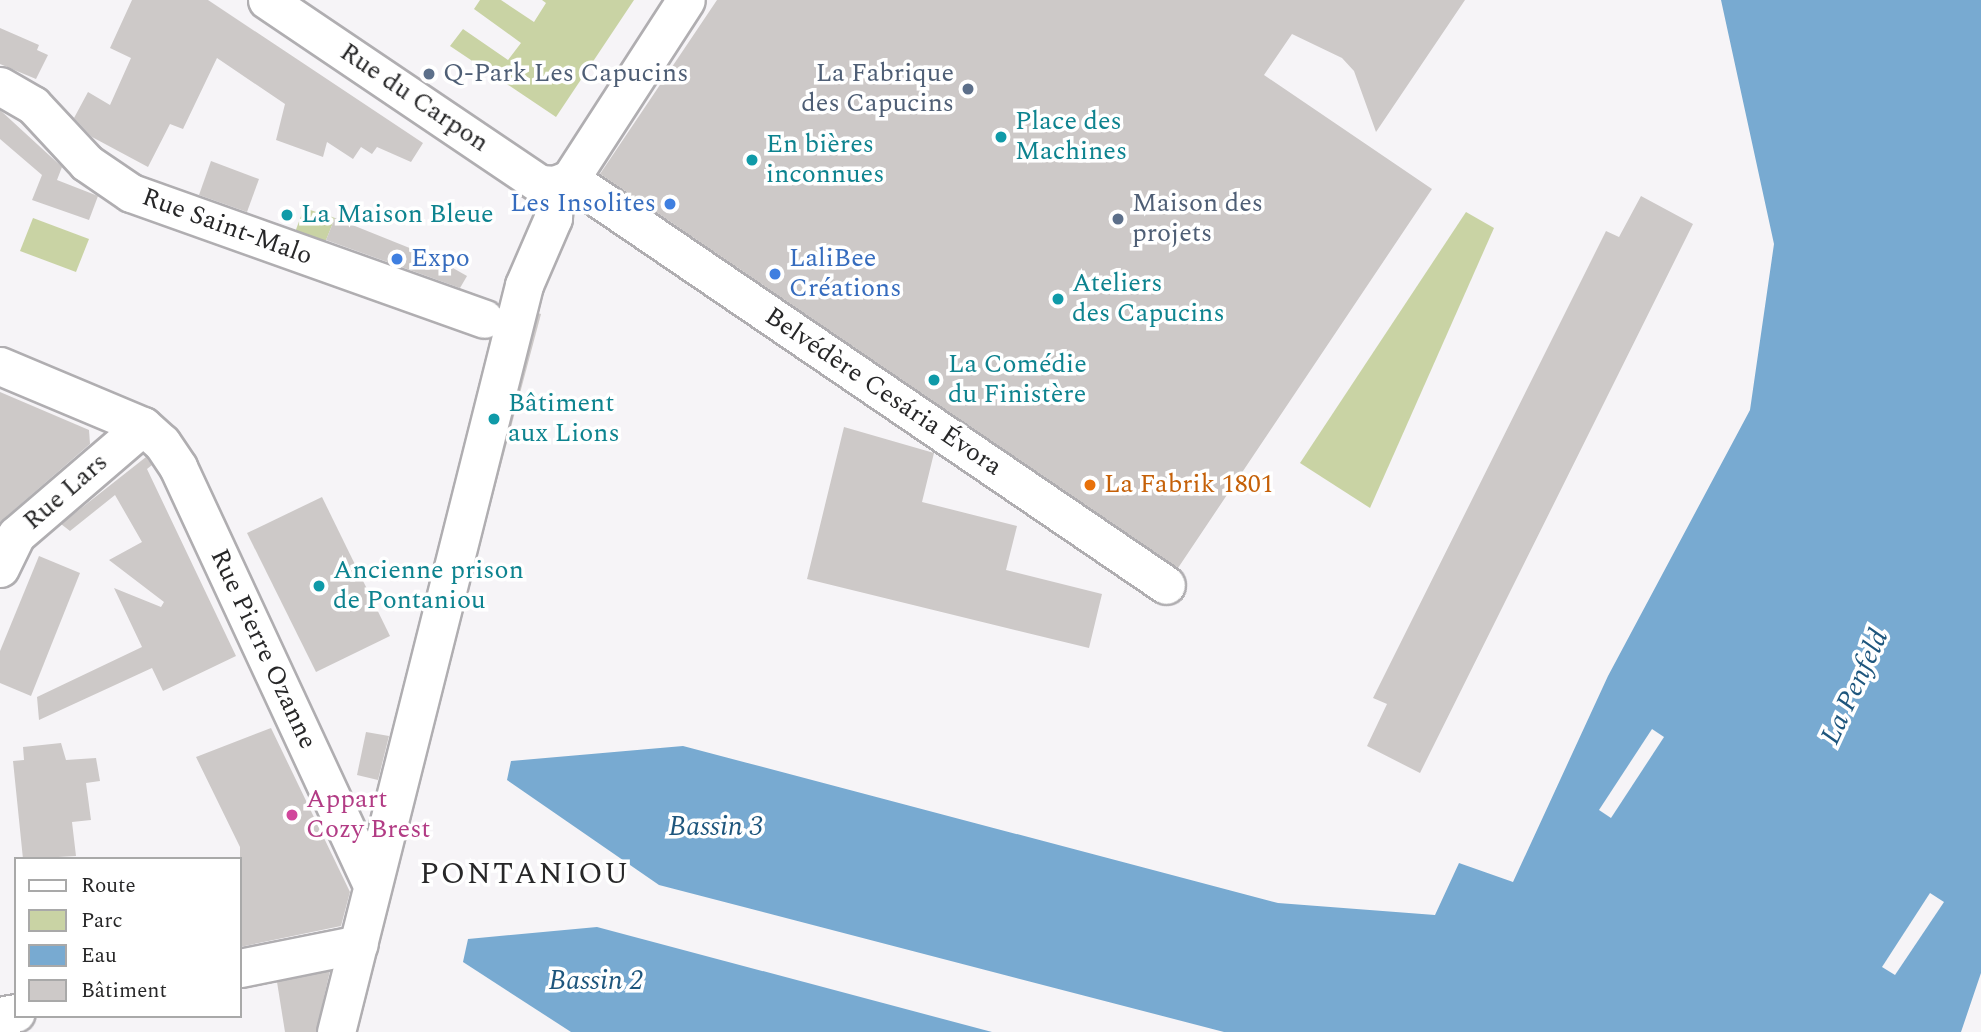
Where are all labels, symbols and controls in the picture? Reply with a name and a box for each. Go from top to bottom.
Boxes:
street label: Rue du Carpon [334,37,494,159]
place label: Q-Park Les Capucins [443,58,688,90]
place label: La Fabrique des Capucins [801,58,954,119]
marker: Q-Park Les Capucins [421,66,437,82]
marker: La Fabrique des Capucins [960,81,976,97]
place label: Place des Machines [1015,106,1127,168]
place label: En bières inconnues [766,129,884,190]
marker: Place des Machines [993,129,1009,145]
marker: En bières inconnues [744,152,760,168]
street label: Rue Saint-Malo [138,182,316,272]
place label: Les Insolites [510,188,656,220]
place label: Maison des projets [1132,188,1263,249]
marker: Les Insolites [662,196,678,212]
place label: La Maison Bleue [301,199,494,231]
marker: La Maison Bleue [279,207,295,223]
marker: Maison des projets [1110,211,1126,227]
place label: Expo [411,243,470,275]
place label: LaliBee Créations [789,243,901,304]
marker: Expo [389,251,405,267]
marker: LaliBee Créations [767,266,783,282]
place label: Ateliers des Capucins [1072,268,1225,330]
marker: Ateliers des Capucins [1050,291,1066,307]
street label: Belvédère Cesária Évora [759,301,1007,483]
place label: La Comédie du Finistère [948,349,1087,410]
marker: La Comédie du Finistère [926,372,942,388]
place label: Bâtiment aux Lions [508,388,620,450]
marker: Bâtiment aux Lions [486,411,502,427]
street label: Rue Lars [17,447,115,537]
place label: La Fabrik 1801 [1104,469,1274,501]
marker: La Fabrik 1801 [1082,477,1098,493]
street label: Rue Pierre Ozanne [203,544,323,754]
place label: Ancienne prison de Pontaniou [333,555,524,616]
marker: Ancienne prison de Pontaniou [311,578,327,594]
water label: La Penfeld [1814,624,1896,750]
place label: Appart Cozy Brest [306,784,430,846]
marker: Appart Cozy Brest [284,807,300,823]
water label: Bassin 3 [668,810,764,844]
district label: PONTANIOU [421,856,629,892]
legend [14,857,242,1018]
text: Route [81,870,136,902]
text: Parc [81,905,123,937]
text: Eau [81,940,117,972]
water label: Bassin 2 [548,964,644,998]
text: Bâtiment [81,975,167,1007]

